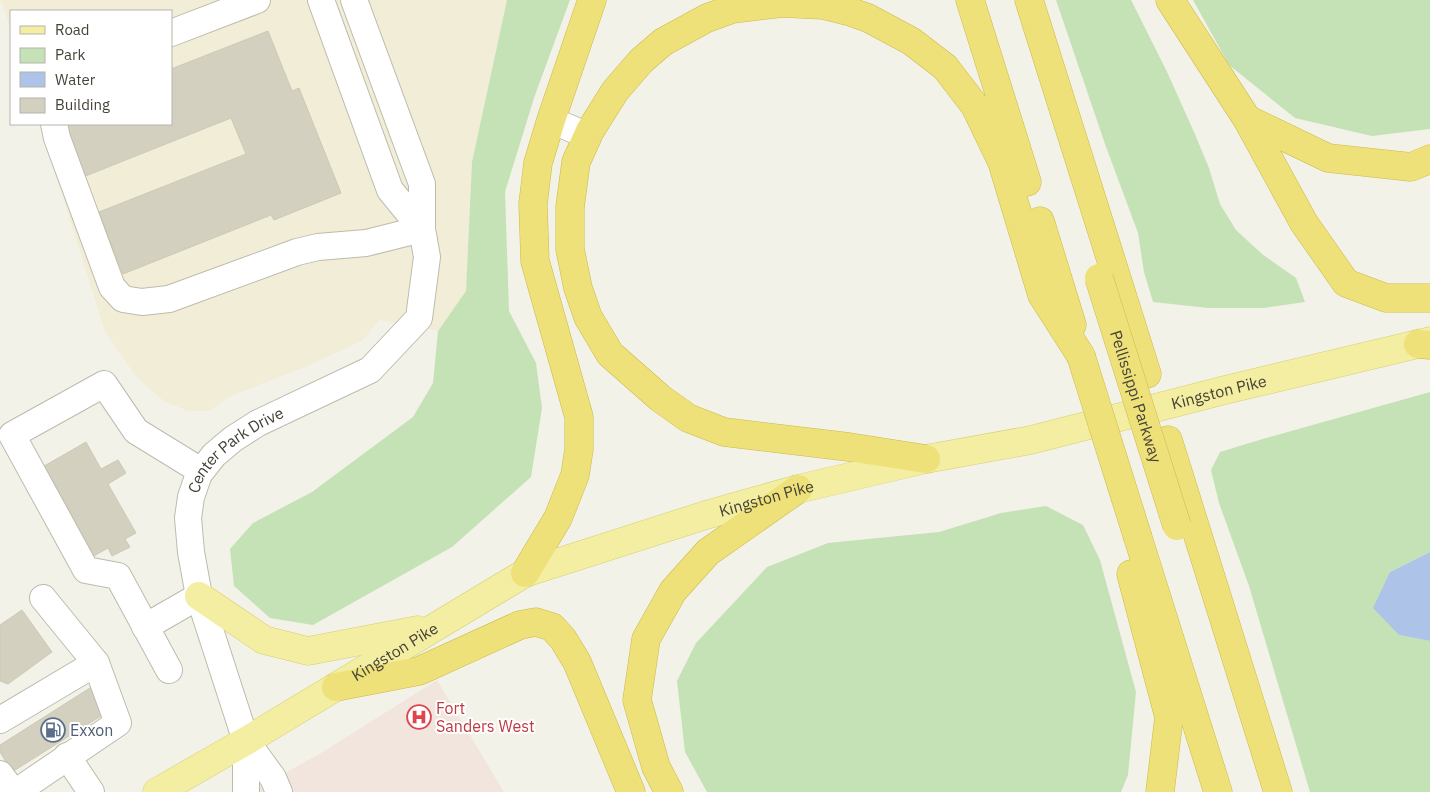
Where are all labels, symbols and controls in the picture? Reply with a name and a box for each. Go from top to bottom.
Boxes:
legend [10,10,172,125]
text: Road [55,20,90,39]
text: Park [55,45,85,64]
text: Water [55,70,96,89]
text: Building [55,95,110,114]
street label: Pellissippi Parkway [1106,328,1166,465]
street label: Kingston Pike [1169,370,1269,413]
street label: Center Park Drive [183,402,287,496]
street label: Kingston Pike [717,476,816,521]
street label: Kingston Pike [348,618,442,685]
place label: Fort Sanders West [436,698,535,736]
hospital icon: Fort Sanders West [406,704,432,730]
fuel station icon: Exxon [40,717,66,743]
place label: Exxon [70,720,113,740]

